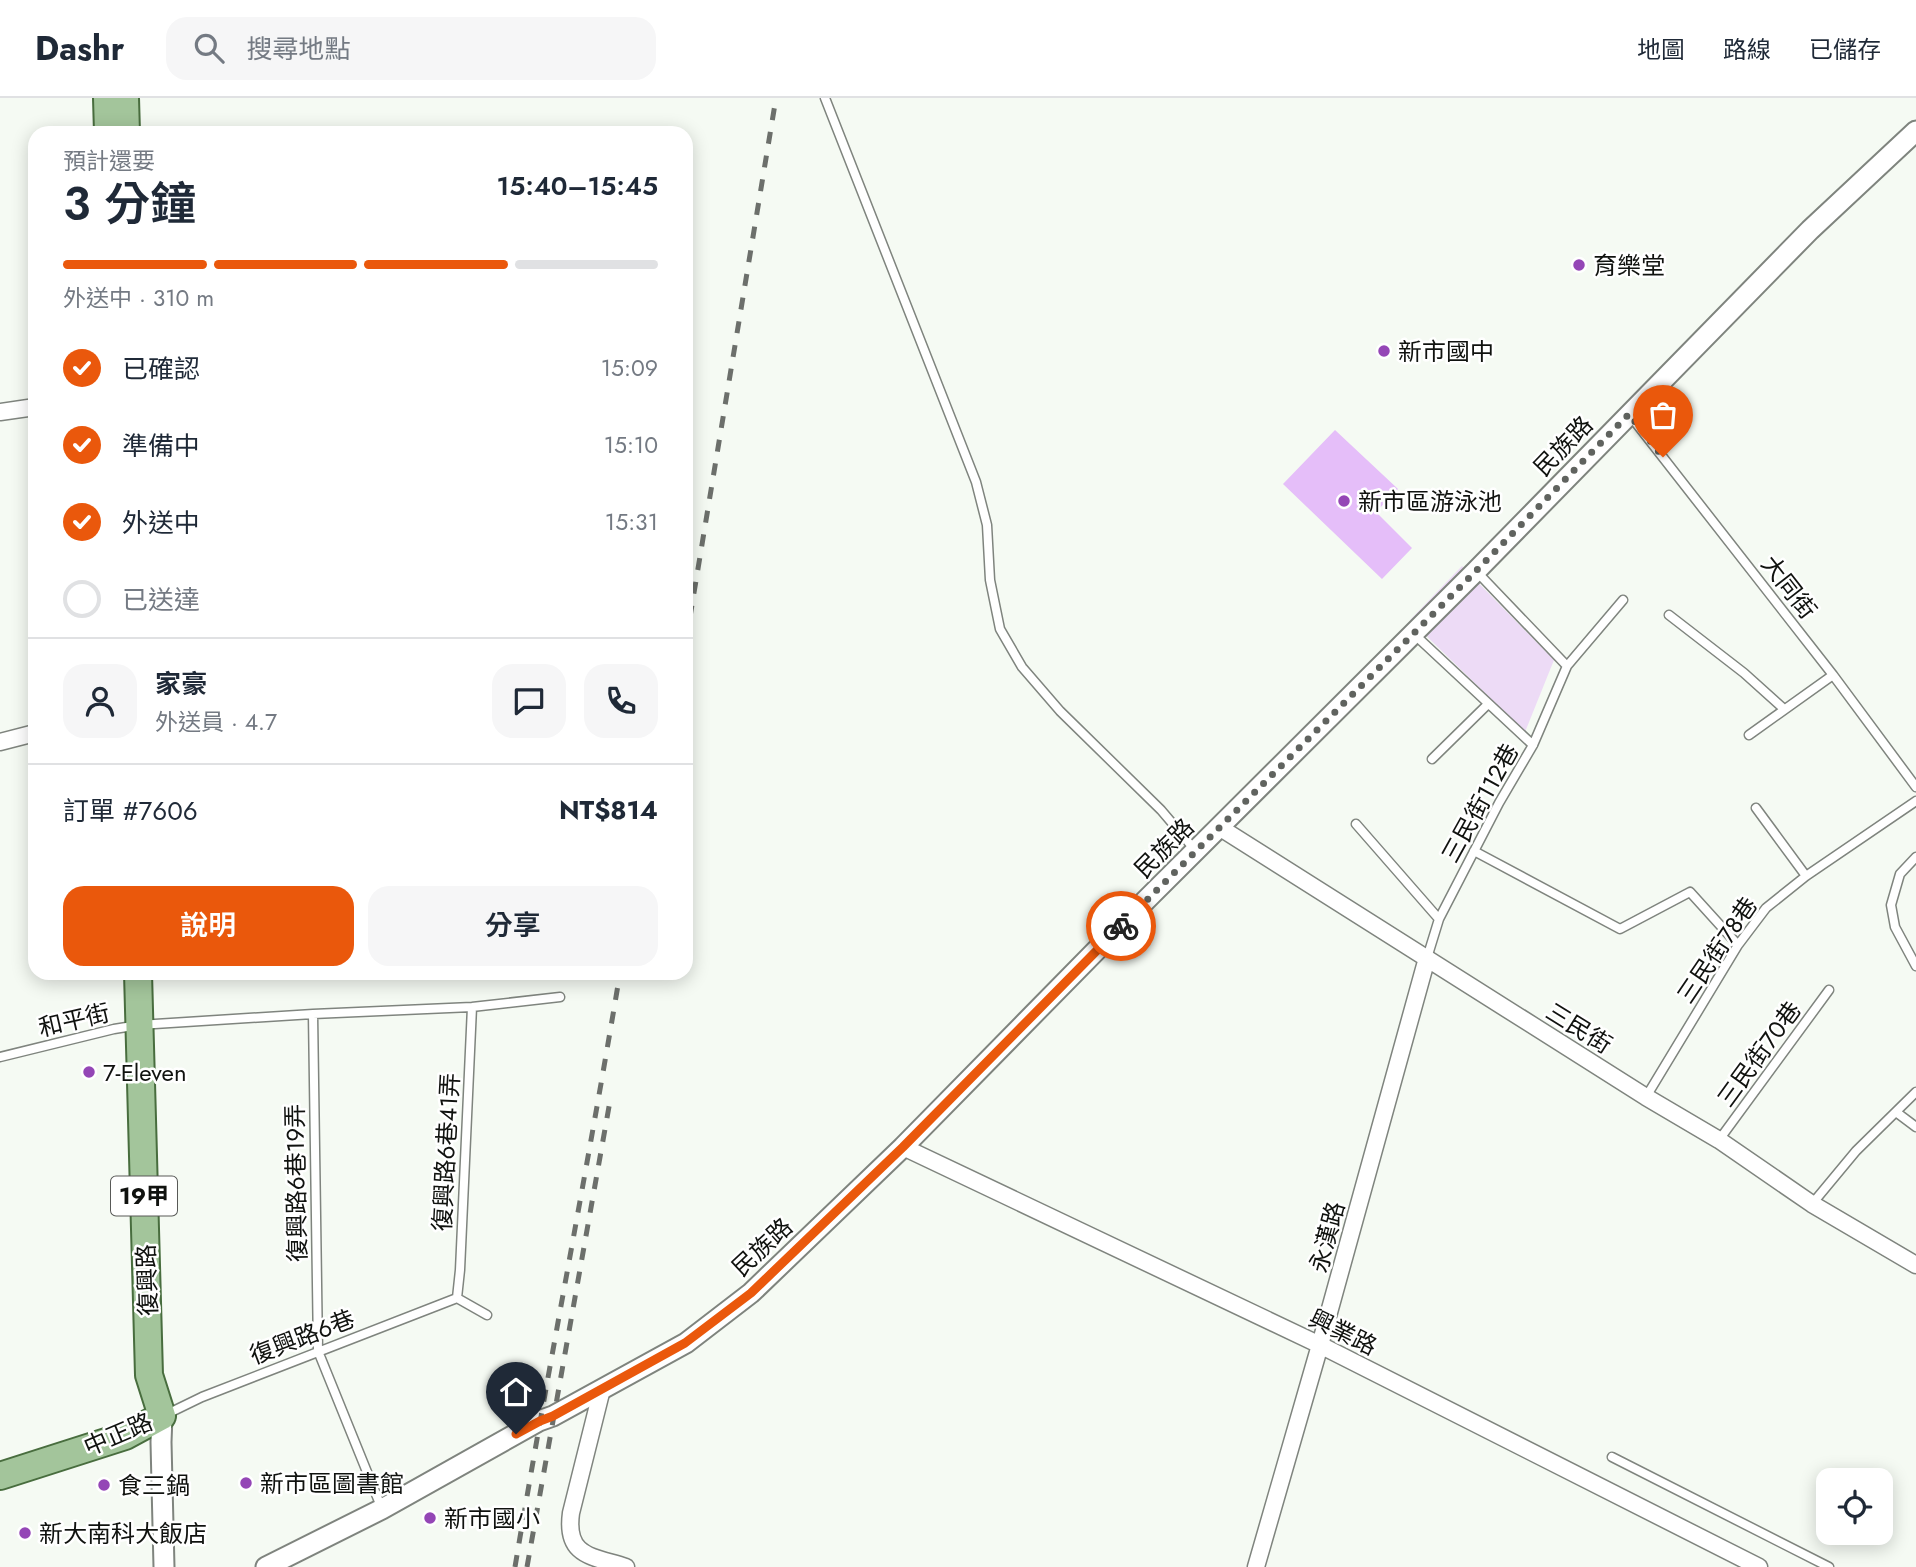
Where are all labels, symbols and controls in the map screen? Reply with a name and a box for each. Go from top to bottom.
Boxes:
search box [166,17,656,80]
text: Dashr [35,25,124,72]
icon: search [190,29,228,67]
text: 搜尋地點 [246,30,350,68]
text: 地圖 [1637,32,1685,67]
text: 路線 [1723,32,1771,67]
text: 已儲存 [1809,32,1881,67]
text: 預計還要 [63,144,155,178]
text: 15:40–15:45 [497,167,658,205]
text: 3 分鐘 [63,171,196,237]
place label: 育樂堂 [1593,248,1665,283]
marker: 育樂堂 [1571,257,1587,273]
text: 外送中 · 310 m [63,281,214,315]
place label: 新市國中 [1398,334,1494,369]
marker: 新市國中 [1376,343,1392,359]
icon: check [63,349,101,387]
text: 已確認 [122,350,200,388]
text: 15:09 [601,351,658,385]
pin [1633,385,1693,457]
icon: bag [1644,396,1682,434]
street label: 民族路 [1525,408,1601,484]
icon: check [63,426,101,464]
text: 準備中 [122,427,200,465]
text: 15:10 [604,428,658,462]
place label: 新市區游泳池 [1358,484,1502,519]
marker: 新市區游泳池 [1336,493,1352,509]
icon: check [63,503,101,541]
text: 外送中 [122,504,200,542]
text: 15:31 [605,505,658,539]
street label: 大同街 [1753,548,1825,626]
text: 已送達 [122,581,200,619]
button: person [63,664,137,738]
button: chat [492,664,566,738]
button: phone [584,664,658,738]
text: 家豪 [155,665,207,703]
text: 外送員 · 4.7 [155,705,277,739]
street label: 三民街112巷 [1433,737,1527,869]
text: NT$814 [559,791,658,829]
text: 訂單 #7606 [63,792,198,830]
street label: 民族路 [1126,810,1202,886]
button: 說明 [63,886,354,966]
button: 分享 [368,886,658,966]
street label: 三民街78巷 [1668,890,1766,1010]
courier [1086,891,1156,961]
icon: bike [1102,907,1140,945]
street label: 三民街 [1539,994,1619,1062]
street label: 三民街70巷 [1709,994,1809,1114]
street label: 和平街 [35,995,113,1045]
place label: 7-Eleven [103,1055,187,1090]
marker: 7-Eleven [81,1064,97,1080]
street label: 復興路6巷41弄 [424,1072,468,1232]
street label: 復興路6巷19弄 [277,1103,315,1263]
road number: 19甲 [111,1176,177,1216]
street label: 永漢路 [1301,1198,1353,1276]
street label: 民族路 [724,1210,800,1284]
street label: 復興路 [128,1243,166,1317]
street label: 興業路 [1303,1300,1383,1364]
street label: 復興路6巷 [244,1301,360,1373]
pin [486,1362,546,1434]
icon: home [497,1373,535,1411]
street label: 中正路 [78,1404,158,1464]
place label: 新市區圖書館 [260,1466,404,1501]
place label: 食三鍋 [118,1468,190,1503]
map controls [1816,1468,1893,1545]
button: locate [1816,1468,1893,1545]
marker: 新市區圖書館 [238,1475,254,1491]
marker: 食三鍋 [96,1477,112,1493]
place label: 新市國小 [444,1501,540,1536]
marker: 新市國小 [422,1510,438,1526]
place label: 新大南科大飯店 [39,1516,207,1551]
marker: 新大南科大飯店 [17,1525,33,1541]

